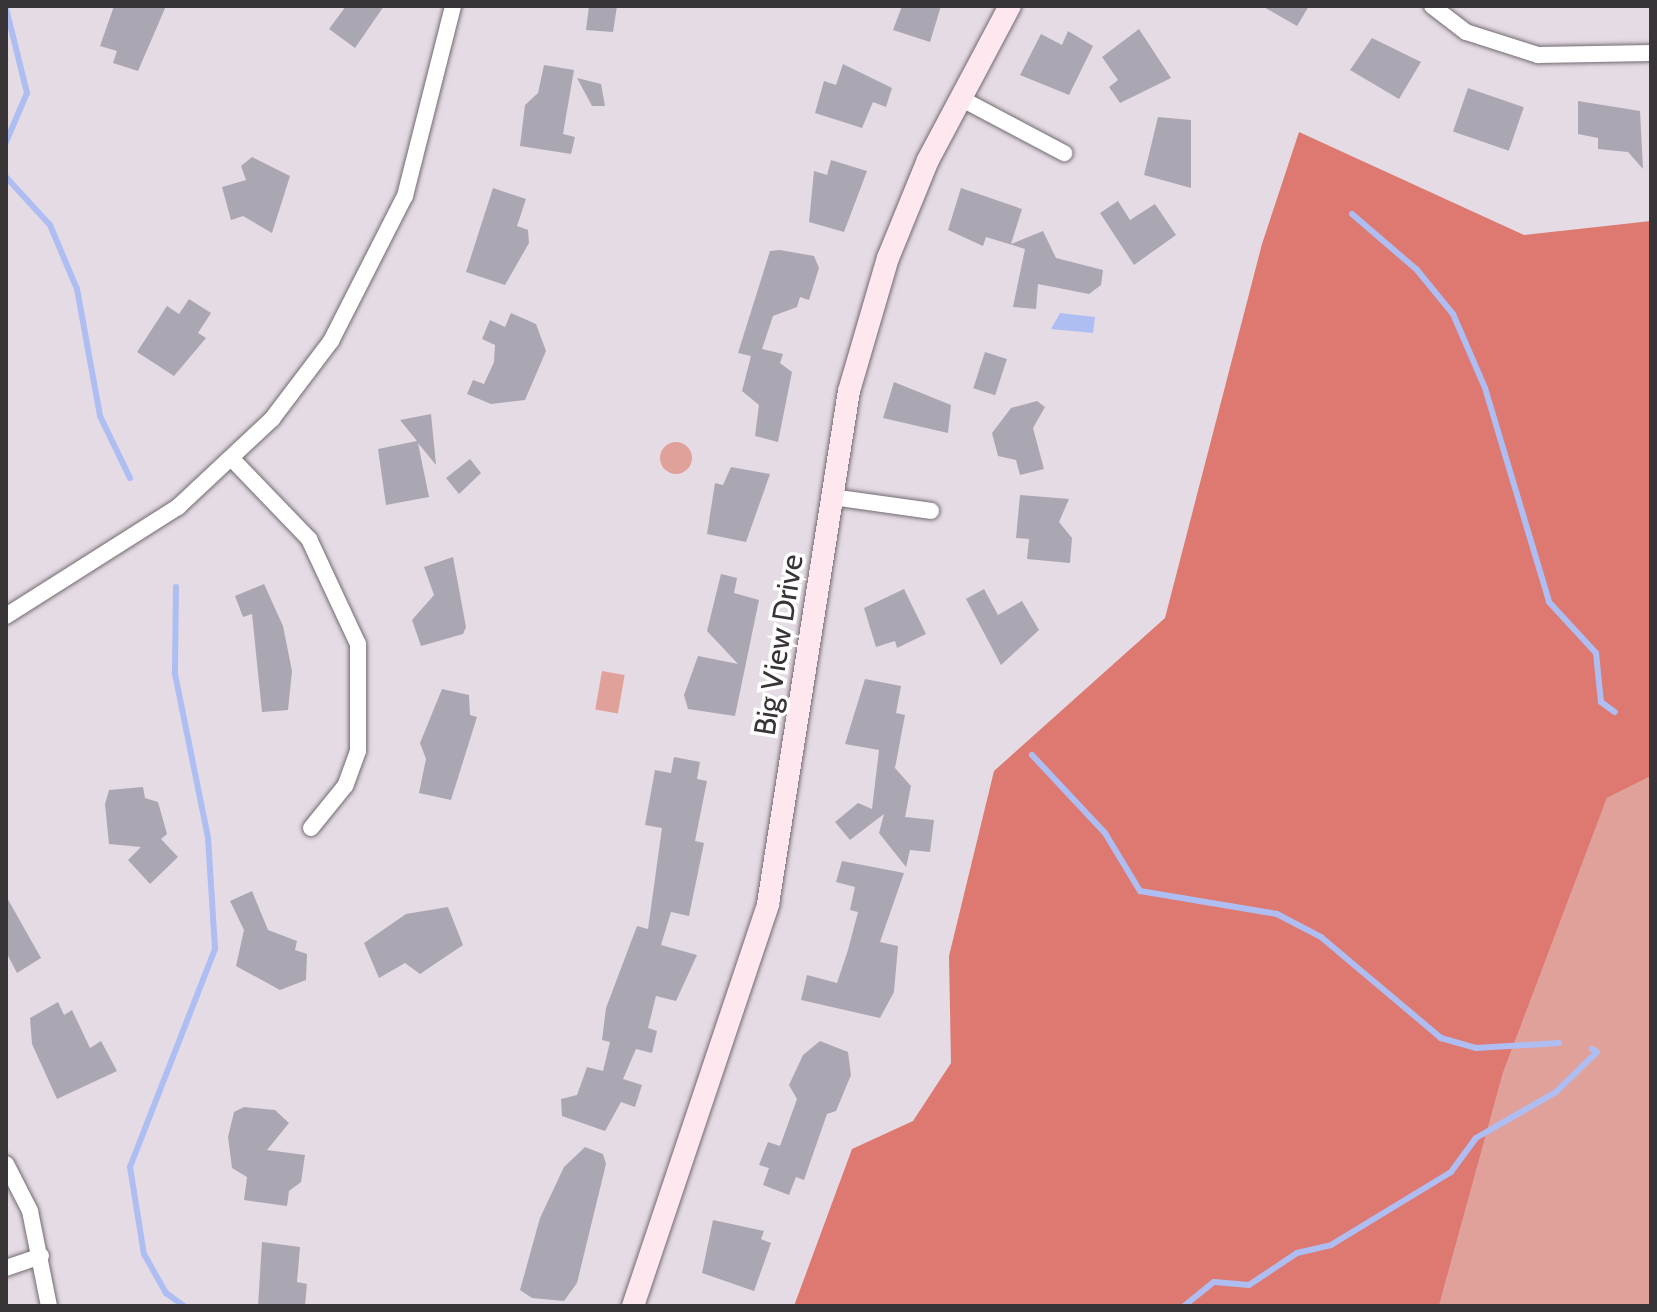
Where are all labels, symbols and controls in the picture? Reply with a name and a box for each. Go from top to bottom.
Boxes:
street label: Big View Drive [747,552,811,738]

